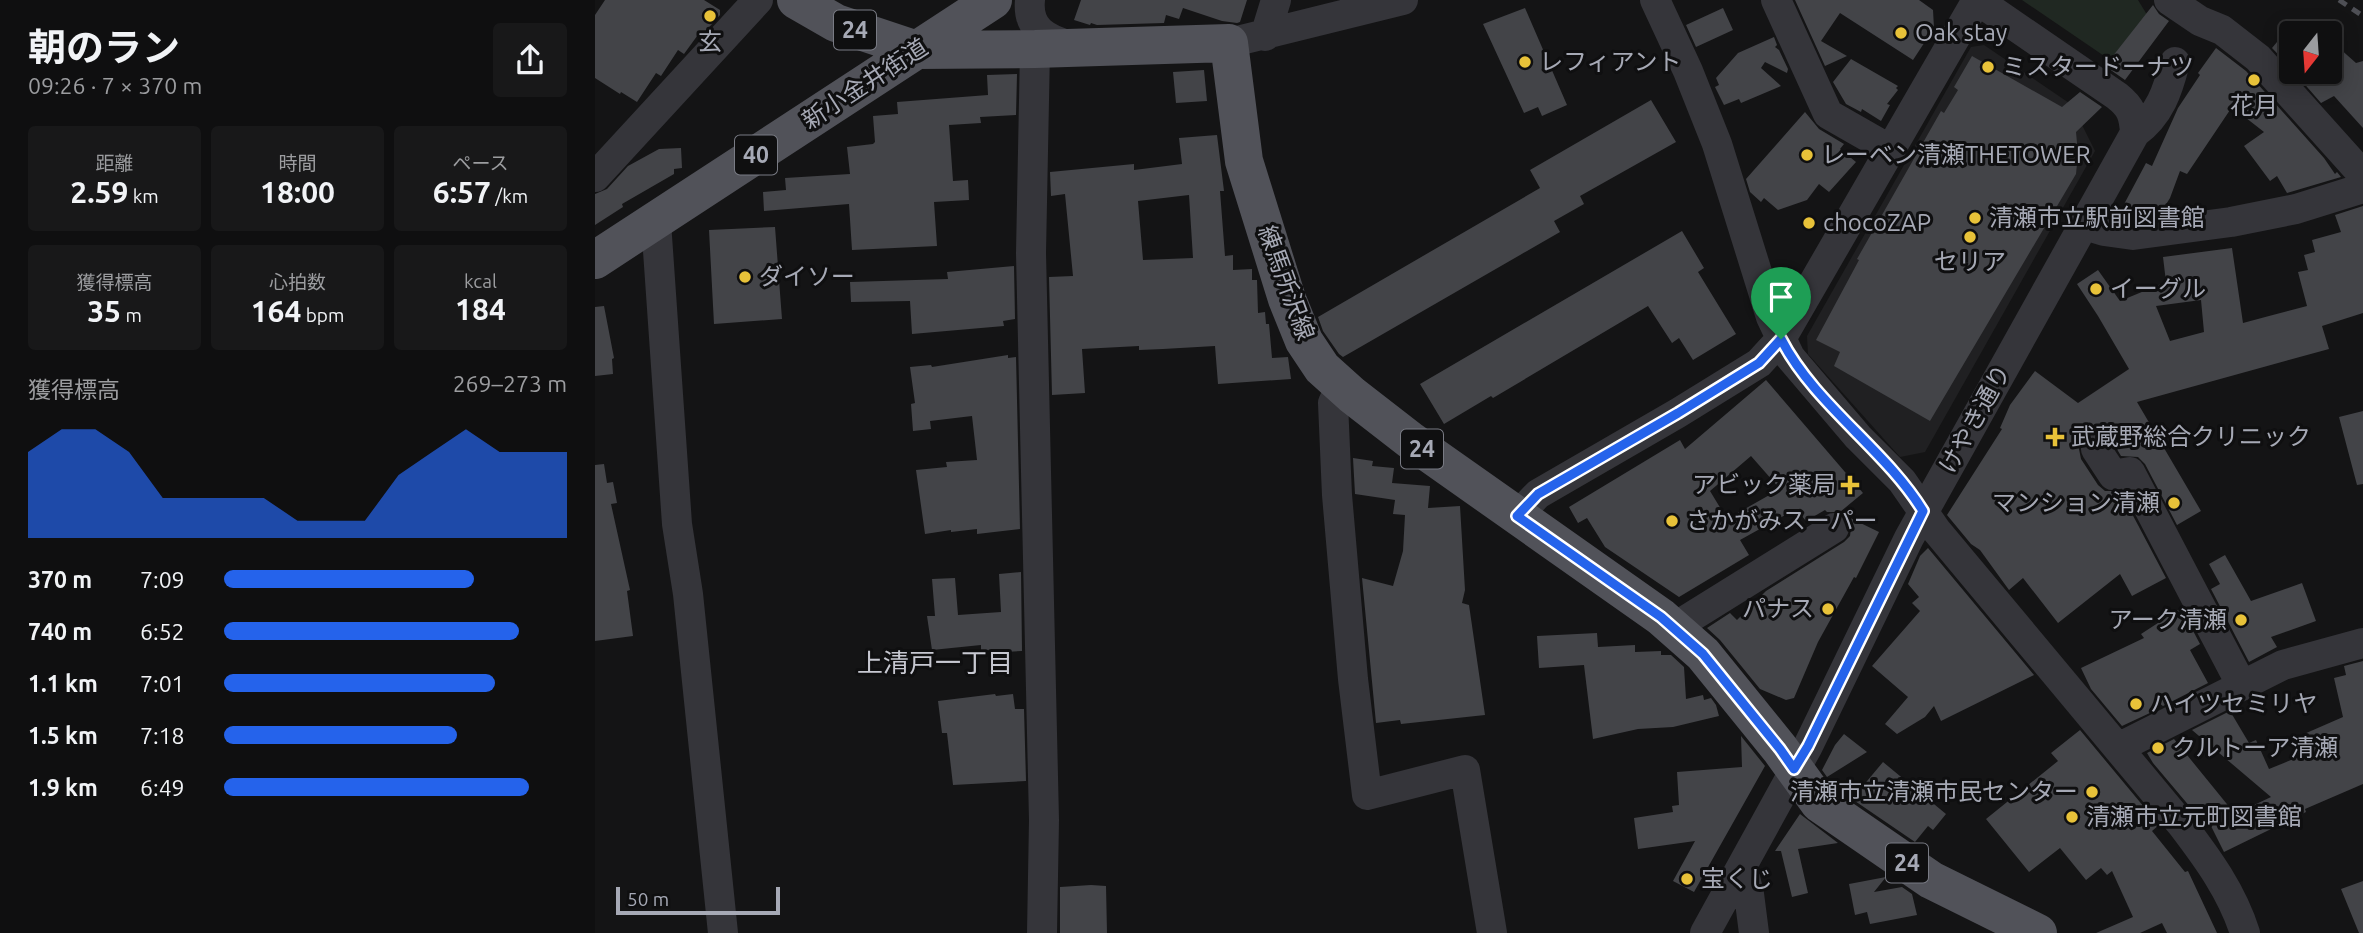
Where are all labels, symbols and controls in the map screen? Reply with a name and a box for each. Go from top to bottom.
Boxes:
marker: 玄 [702,8,718,24]
road number: 24 [834,10,876,50]
place label: Oak stay [1915,19,2008,46]
north arrow [2279,21,2341,84]
map controls [2279,21,2342,84]
button: share [493,23,567,97]
marker: Oak stay [1893,25,1909,41]
text: 朝のラン [28,26,180,68]
place label: 玄 [698,28,722,55]
street label: 新小金井街道 [797,33,932,134]
place label: レフィアント [1539,48,1682,75]
place label: ミスタードーナツ [2002,53,2194,80]
marker: レフィアント [1517,54,1533,70]
marker: ミスタードーナツ [1980,59,1996,75]
marker: 花月 [2246,72,2262,88]
text: 09:26 · 7 × 370 m [28,73,202,98]
place label: 花月 [2230,92,2278,119]
road number: 40 [735,136,777,174]
place label: レーベン清瀬THETOWER [1821,141,2091,168]
marker: レーベン清瀬THETOWER [1799,147,1815,163]
text: 距離 [95,152,134,174]
text: 時間 [278,152,317,174]
text: ペース [452,152,509,174]
text: 2.59 [70,175,128,209]
text: 18:00 [260,175,335,209]
text: 6:57 [433,175,491,209]
text: km [128,185,159,207]
text: /km [491,185,528,207]
place label: 清瀬市立駅前図書館 [1989,204,2205,231]
place label: chocoZAP [1823,209,1931,236]
marker: 清瀬市立駅前図書館 [1967,210,1983,226]
marker: chocoZAP [1801,215,1817,231]
street label: 練馬所沢線 [1253,222,1320,344]
marker: セリア [1962,229,1978,245]
place label: セリア [1934,248,2006,275]
place label: ダイソー [759,263,855,290]
pin [1751,267,1811,339]
marker: ダイソー [737,269,753,285]
text: kcal [464,270,497,292]
text: 獲得標高 [76,271,153,293]
text: 心拍数 [269,271,326,293]
place label: イーグル [2110,275,2206,302]
icon: arrive [1762,278,1800,316]
marker: イーグル [2088,281,2104,297]
text: 184 [455,292,506,326]
text: 35 [87,294,121,328]
text: 164 [251,294,301,328]
text: m [121,304,142,326]
text: bpm [301,304,344,326]
street label: けやき通り [1934,360,2015,478]
text: 269–273 m [453,371,567,396]
text: 獲得標高 [28,377,120,402]
place label: 武蔵野総合クリニック [2071,423,2311,450]
marker: 武蔵野総合クリニック [2045,427,2065,447]
road number: 24 [1401,430,1443,468]
place label: アビック薬局 [1692,471,1836,498]
marker: アビック薬局 [1842,477,1858,493]
place label: マンション清瀬 [1992,489,2160,516]
marker: マンション清瀬 [2166,495,2182,511]
place label: さかがみスーパー [1686,507,1878,534]
marker: さかがみスーパー [1664,513,1680,529]
text: 370 m [28,567,92,592]
text: 7:09 [140,567,185,592]
place label: パナス [1742,595,1814,622]
marker: パナス [1820,601,1836,617]
place label: アーク清瀬 [2108,606,2227,633]
marker: アーク清瀬 [2233,612,2249,628]
text: 740 m [28,619,92,644]
text: 6:52 [140,619,185,644]
district label: 上清戸一丁目 [857,648,1013,677]
text: 1.1 km [28,671,98,696]
text: 7:01 [140,671,185,696]
place label: ハイツセミリヤ [2150,690,2318,717]
marker: ハイツセミリヤ [2128,696,2144,712]
text: 1.5 km [28,723,98,748]
text: 7:18 [140,723,185,748]
place label: クルトーア清瀬 [2172,734,2338,761]
marker: クルトーア清瀬 [2150,740,2166,756]
text: 1.9 km [28,775,98,800]
text: 6:49 [140,775,185,800]
place label: 清瀬市立清瀬市民センター [1790,778,2078,805]
marker: 清瀬市立清瀬市民センター [2084,784,2100,800]
place label: 清瀬市立元町図書館 [2086,803,2302,830]
marker: 清瀬市立元町図書館 [2064,809,2080,825]
road number: 24 [1886,844,1928,883]
place label: 宝くじ [1701,865,1773,892]
marker: 宝くじ [1679,871,1695,887]
scale bar [616,884,781,916]
text: 50 m [627,888,669,910]

